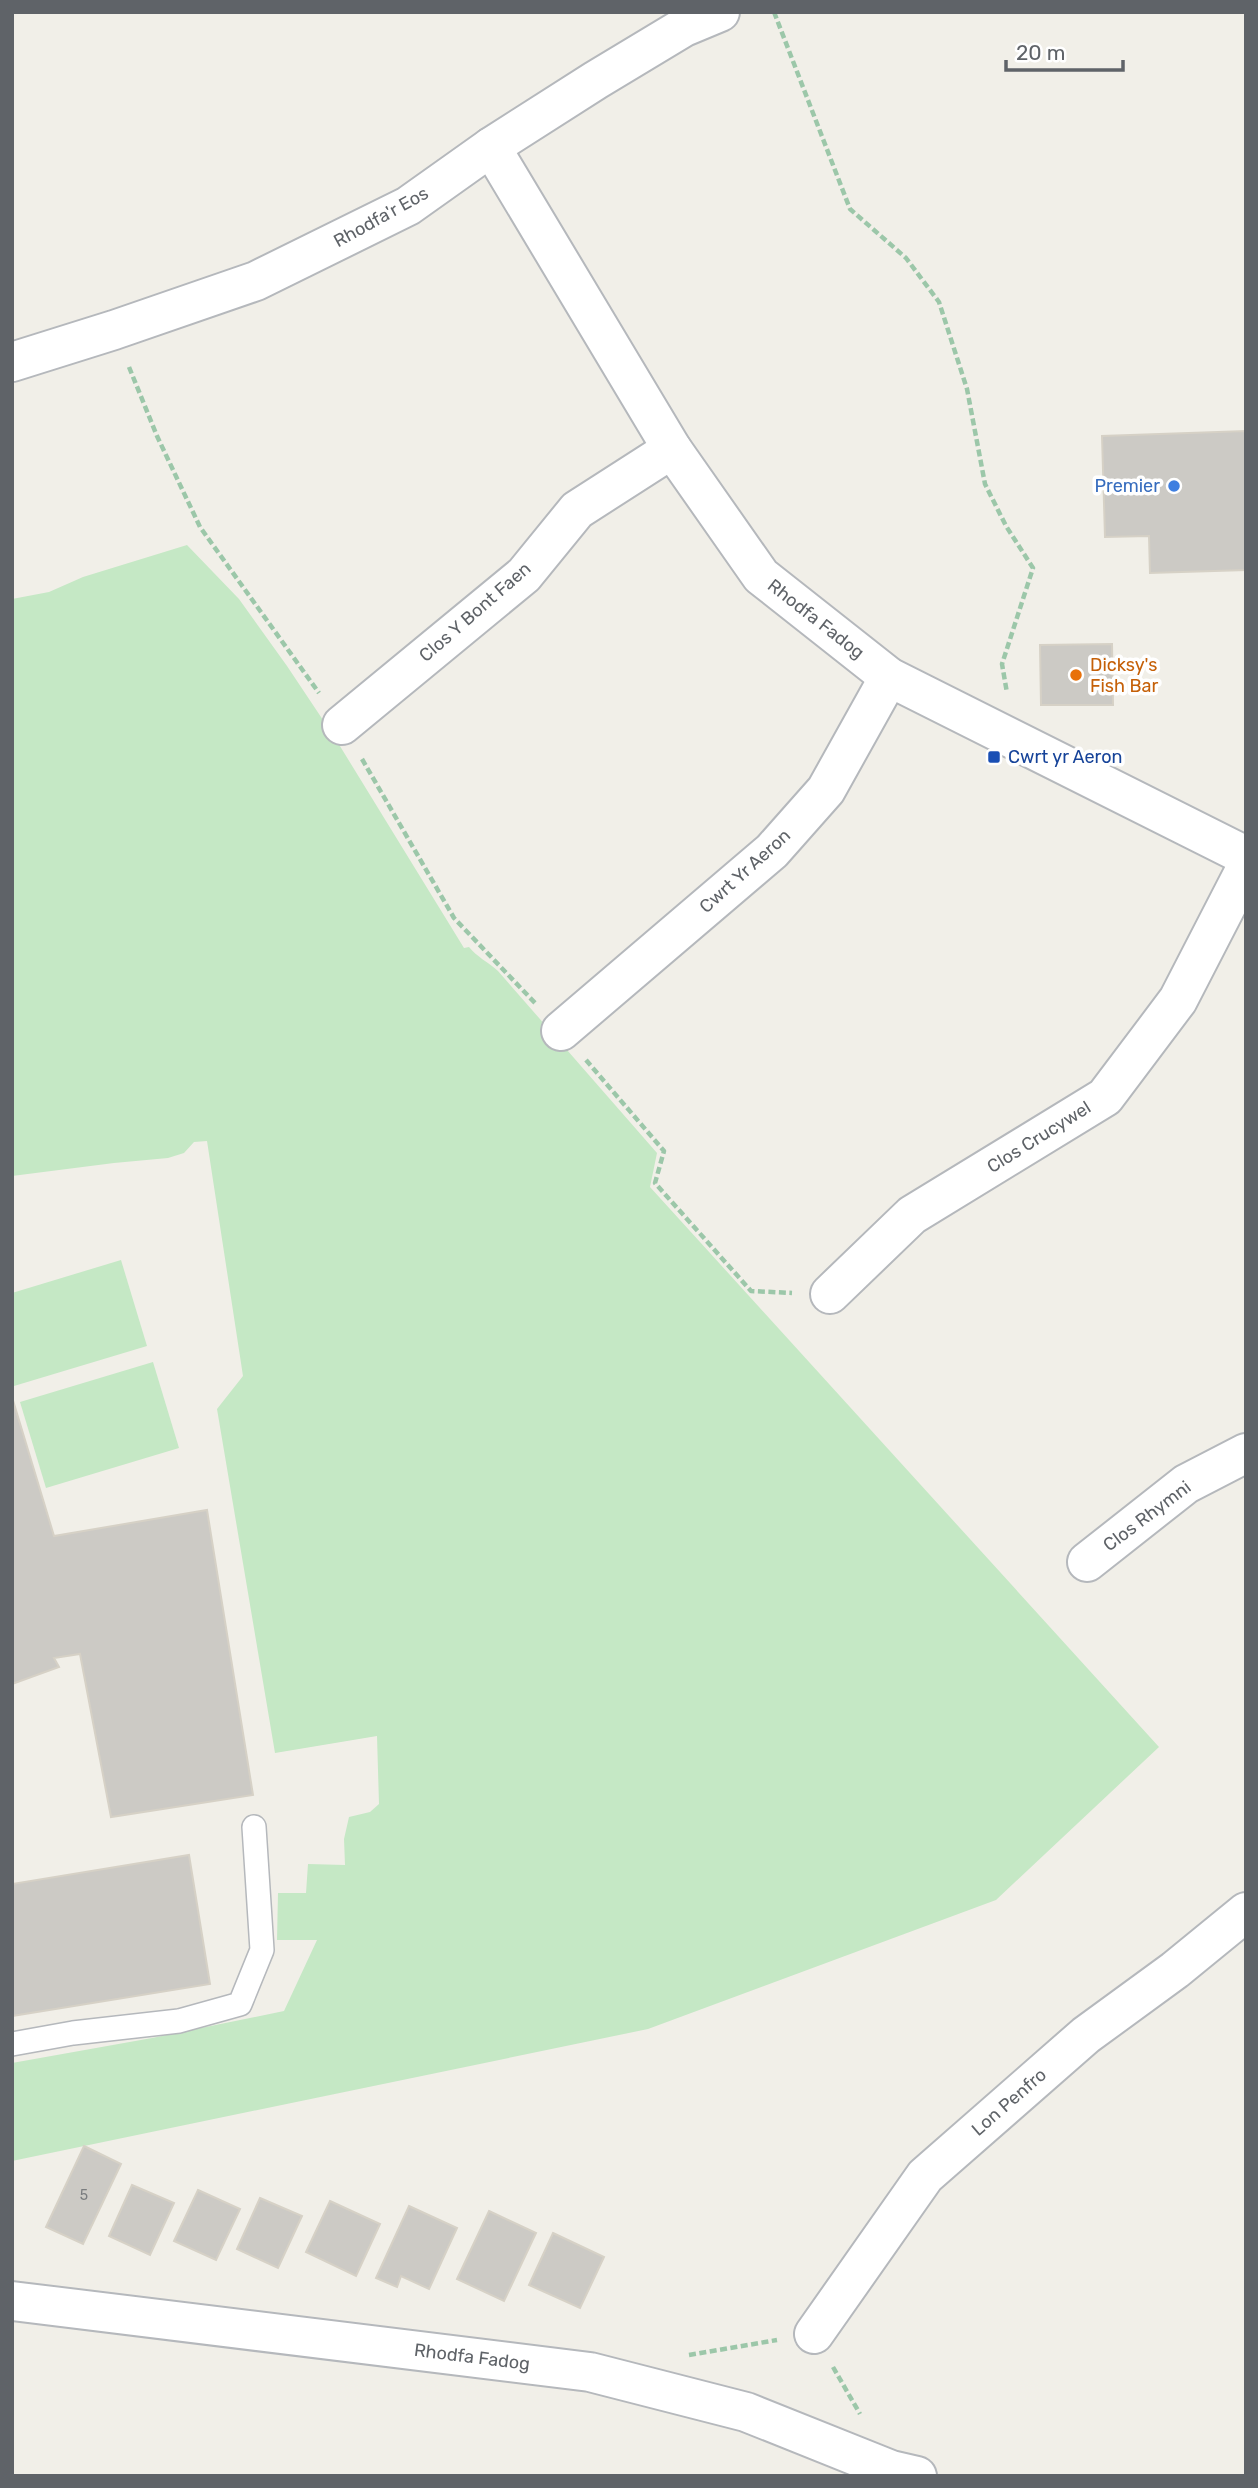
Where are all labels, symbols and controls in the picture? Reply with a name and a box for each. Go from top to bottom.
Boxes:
scale bar [1006,28,1123,72]
text: 20 m [1016,40,1065,65]
street label: Rhodfa'r Eos [330,182,432,252]
place label: Premier [1094,475,1160,497]
marker: Premier [1166,478,1182,494]
street label: Clos Y Bont Faen [415,558,535,666]
street label: Rhodfa Fadog [763,574,869,664]
place label: Dicksy's Fish Bar [1090,654,1158,697]
marker: Dicksy's Fish Bar [1068,667,1084,683]
place label: Cwrt yr Aeron [1008,746,1122,768]
marker: Cwrt yr Aeron [986,749,1002,765]
street label: Cwrt Yr Aeron [695,824,795,918]
street label: Clos Crucywel [983,1096,1095,1178]
street label: Clos Rhymni [1099,1476,1195,1556]
street label: Lon Penfro [967,2064,1051,2140]
house number: 5 [80,2187,88,2204]
street label: Rhodfa Fadog [413,2339,531,2375]

